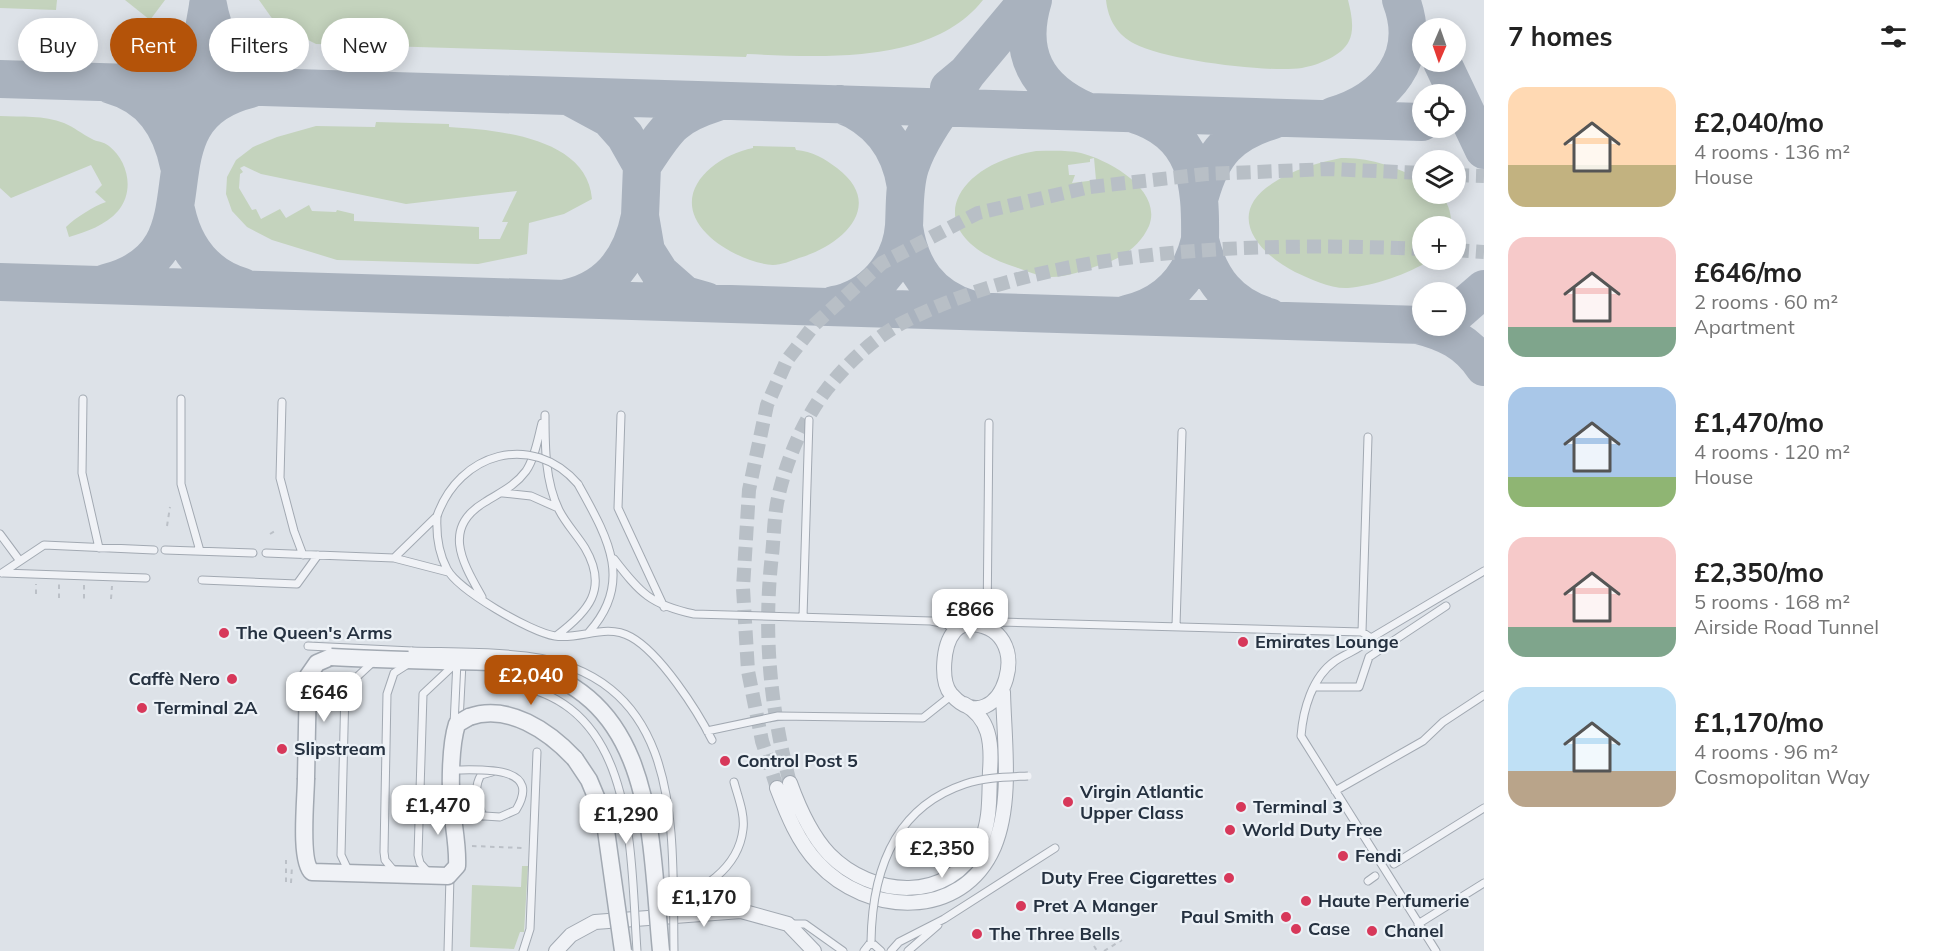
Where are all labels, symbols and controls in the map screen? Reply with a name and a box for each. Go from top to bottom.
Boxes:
chip: Buy [18,18,98,72]
chip: Rent [110,18,197,72]
chip: Filters [209,18,309,72]
chip: New [321,18,409,72]
north arrow [1412,18,1466,72]
map controls [1412,18,1466,336]
text: 7 homes [1508,20,1612,53]
icon: filters [1877,20,1910,53]
button: locate [1412,84,1466,138]
text: £2,040/mo [1694,106,1824,139]
icon: home [1556,111,1628,183]
text: 4 rooms · 136 m² [1694,139,1850,164]
button: layers [1412,150,1466,204]
text: House [1694,164,1753,189]
button: + [1412,216,1466,270]
text: £646/mo [1694,256,1802,289]
icon: home [1556,261,1628,333]
button: − [1412,282,1466,336]
text: 2 rooms · 60 m² [1694,289,1838,314]
text: Apartment [1694,314,1795,339]
text: £1,470/mo [1694,406,1824,439]
icon: home [1556,411,1628,483]
text: 4 rooms · 120 m² [1694,439,1850,464]
text: House [1694,464,1753,489]
text: £2,350/mo [1694,556,1824,589]
icon: home [1556,561,1628,633]
pin: £866 [934,589,1006,640]
text: 5 rooms · 168 m² [1694,589,1850,614]
text: £866 [946,596,994,621]
text: Airside Road Tunnel [1694,614,1879,639]
place label: The Queen's Arms [236,621,392,644]
marker: The Queen's Arms [217,626,231,640]
place label: Emirates Lounge [1255,630,1399,653]
marker: Emirates Lounge [1236,635,1250,649]
pin: £2,040 [482,655,580,706]
text: £2,040 [499,662,563,687]
place label: Caffè Nero [128,667,220,690]
marker: Caffè Nero [225,672,239,686]
pin: £646 [288,672,360,723]
text: £646 [300,679,348,704]
place label: Terminal 2A [154,696,258,719]
marker: Terminal 2A [135,701,149,715]
text: £1,170/mo [1694,706,1824,739]
icon: home [1556,711,1628,783]
place label: Slipstream [294,737,386,760]
text: 4 rooms · 96 m² [1694,739,1838,764]
marker: Slipstream [275,742,289,756]
place label: Control Post 5 [737,749,858,772]
marker: Control Post 5 [718,754,732,768]
text: Cosmopolitan Way [1694,764,1870,789]
place label: Virgin Atlantic Upper Class [1079,780,1204,824]
pin: £1,470 [389,785,487,836]
text: £1,470 [406,792,470,817]
pin: £1,290 [577,794,675,845]
marker: Virgin Atlantic Upper Class [1061,795,1075,809]
place label: Terminal 3 [1253,795,1343,818]
marker: Terminal 3 [1234,800,1248,814]
text: £1,290 [594,801,658,826]
place label: World Duty Free [1242,818,1383,841]
marker: World Duty Free [1223,823,1237,837]
pin: £2,350 [893,828,991,879]
text: £2,350 [910,835,974,860]
place label: Fendi [1355,844,1402,867]
marker: Fendi [1336,849,1350,863]
place label: Duty Free Cigarettes [1041,866,1217,889]
marker: Duty Free Cigarettes [1222,871,1236,885]
pin: £1,170 [655,877,753,928]
text: £1,170 [672,884,736,909]
place label: Haute Perfumerie [1318,889,1469,912]
place label: Pret A Manger [1033,894,1158,917]
marker: Haute Perfumerie [1299,894,1313,908]
marker: Pret A Manger [1014,899,1028,913]
place label: Paul Smith [1181,905,1274,928]
marker: Paul Smith [1279,910,1293,924]
place label: Case [1308,917,1350,940]
place label: Chanel [1384,919,1444,942]
place label: The Three Bells [989,922,1120,945]
marker: Case [1289,922,1303,936]
marker: Chanel [1365,924,1379,938]
marker: The Three Bells [970,927,984,941]

